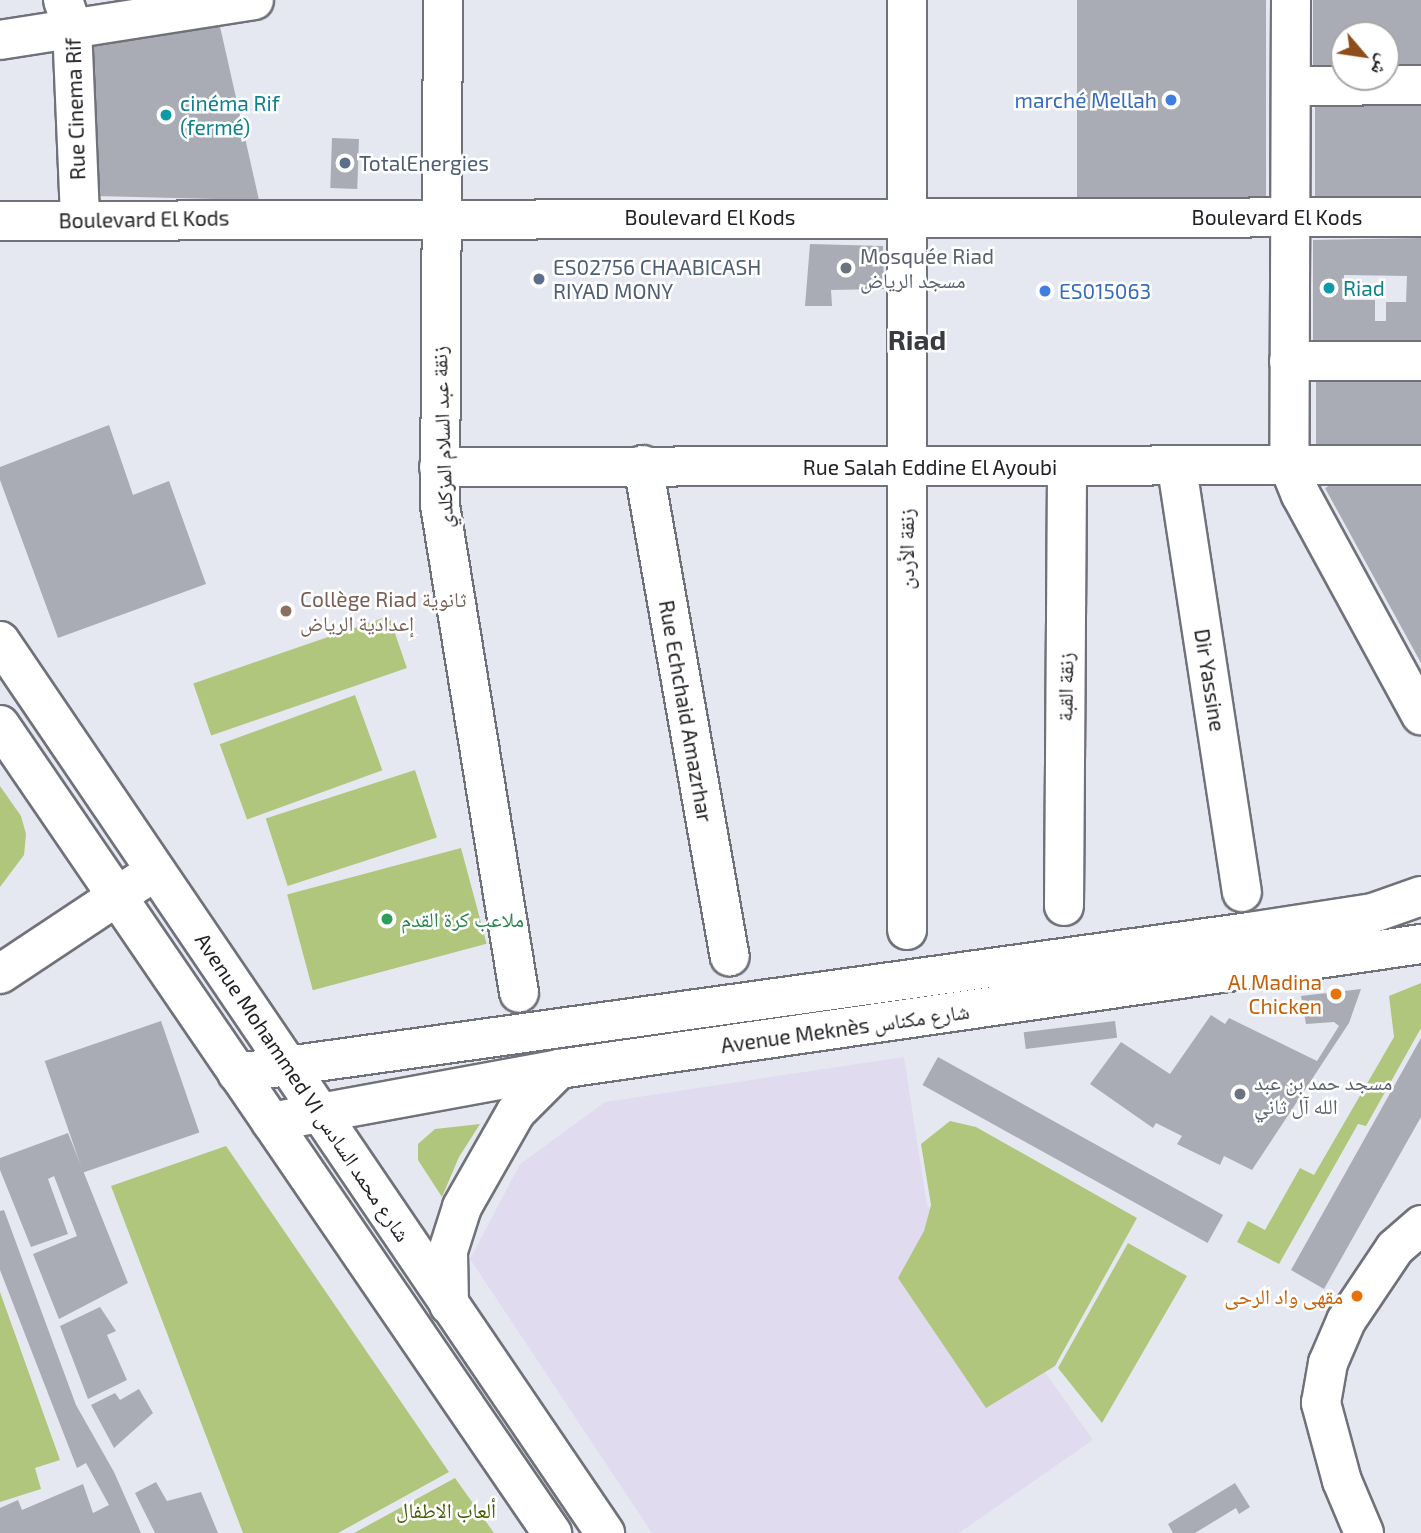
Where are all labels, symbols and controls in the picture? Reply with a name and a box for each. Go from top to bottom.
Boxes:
north arrow [1330,21,1400,91]
street label: Rue Cinema Rif [60,37,90,181]
text: ش [1367,51,1397,80]
place label: marché Mellah [1015,87,1157,113]
place label: cinéma Rif (fermé) [180,90,280,140]
marker: marché Mellah [1163,92,1179,108]
marker: cinéma Rif (fermé) [158,107,174,123]
place label: TotalEnergies [359,150,489,176]
marker: TotalEnergies [337,155,353,171]
street label: Boulevard El Kods [624,204,796,230]
street label: Boulevard El Kods [1191,204,1363,230]
street label: Boulevard El Kods [58,205,230,233]
place label: Mosquée Riad مسجد الرياض [860,243,994,293]
place label: ES02756 CHAABICASH RIYAD MONY [553,254,761,304]
marker: Mosquée Riad مسجد الرياض [838,260,854,276]
marker: ES02756 CHAABICASH RIYAD MONY [531,271,547,287]
place label: Riad [1343,275,1385,301]
place label: ES015063 [1059,278,1151,304]
marker: Riad [1321,280,1337,296]
marker: ES015063 [1037,283,1053,299]
district label: Riad [888,322,946,356]
street label: زنقة عبد السلام المزكلدي [426,346,458,528]
street label: Rue Salah Eddine El Ayoubi [802,454,1058,480]
street label: زنقة الأردن [893,508,919,590]
place label: Collège Riad ثانوية إعدادية الرياض [300,586,466,636]
street label: Rue Echchaid Amazrhar [654,598,718,824]
marker: Collège Riad ثانوية إعدادية الرياض [278,603,294,619]
street label: Dir Yassine [1189,626,1231,734]
street label: زنقة القبة [1052,652,1078,722]
place label: ملاعب كرة القدم [401,906,524,932]
marker: ملاعب كرة القدم [379,911,395,927]
street label: Avenue Mohammed VI شارع محمد السادس [190,928,416,1246]
place label: Al Madina Chicken [1227,969,1322,1019]
marker: Al Madina Chicken [1328,986,1344,1002]
street label: Avenue Meknès شارع مكناس [719,998,971,1058]
place label: مسجد حمد بن عبد الله آل ثاني [1254,1069,1392,1119]
marker: مسجد حمد بن عبد الله آل ثاني [1232,1086,1248,1102]
place label: مقهى واد الرحى [1224,1283,1343,1309]
marker: مقهى واد الرحى [1349,1288,1365,1304]
park label: ألعاب الاطفال [396,1497,496,1523]

